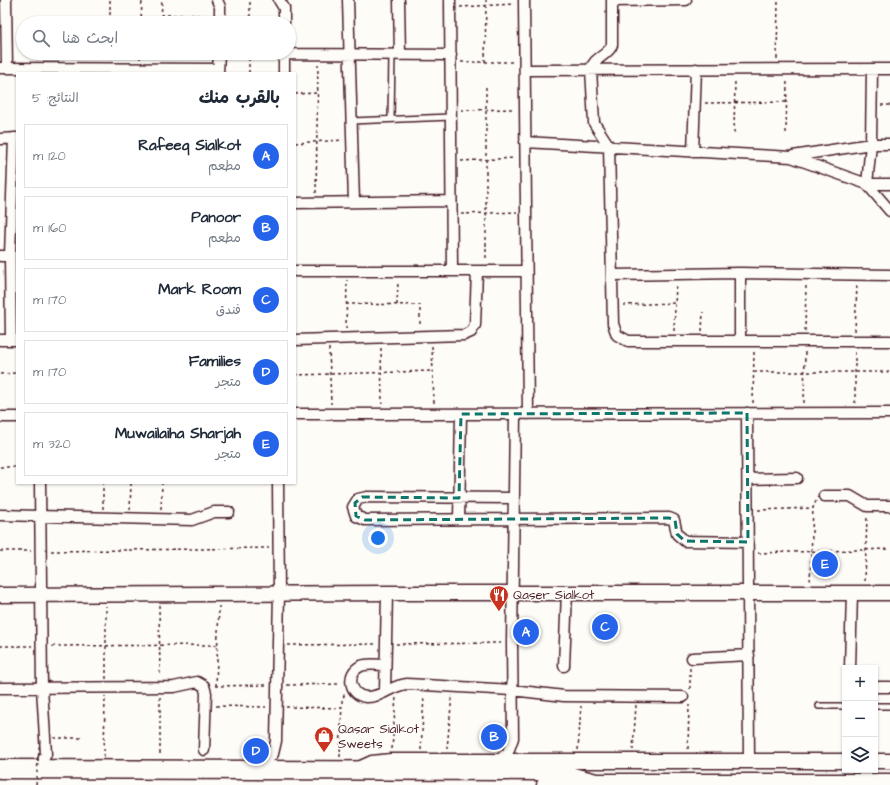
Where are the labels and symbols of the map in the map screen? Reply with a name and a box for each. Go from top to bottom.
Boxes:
your location [368,528,388,548]
pin: E [812,549,838,579]
restaurant icon: Qaser Sialkot [488,584,510,612]
place label: Qaser Sialkot [513,586,595,604]
pin: C [592,612,618,642]
pin: A [513,617,539,647]
place label: Qasar Sialkot Sweets [338,720,420,753]
pin: B [481,722,507,752]
shop icon: Qasar Sialkot Sweets [313,725,335,753]
pin: D [243,736,269,766]

